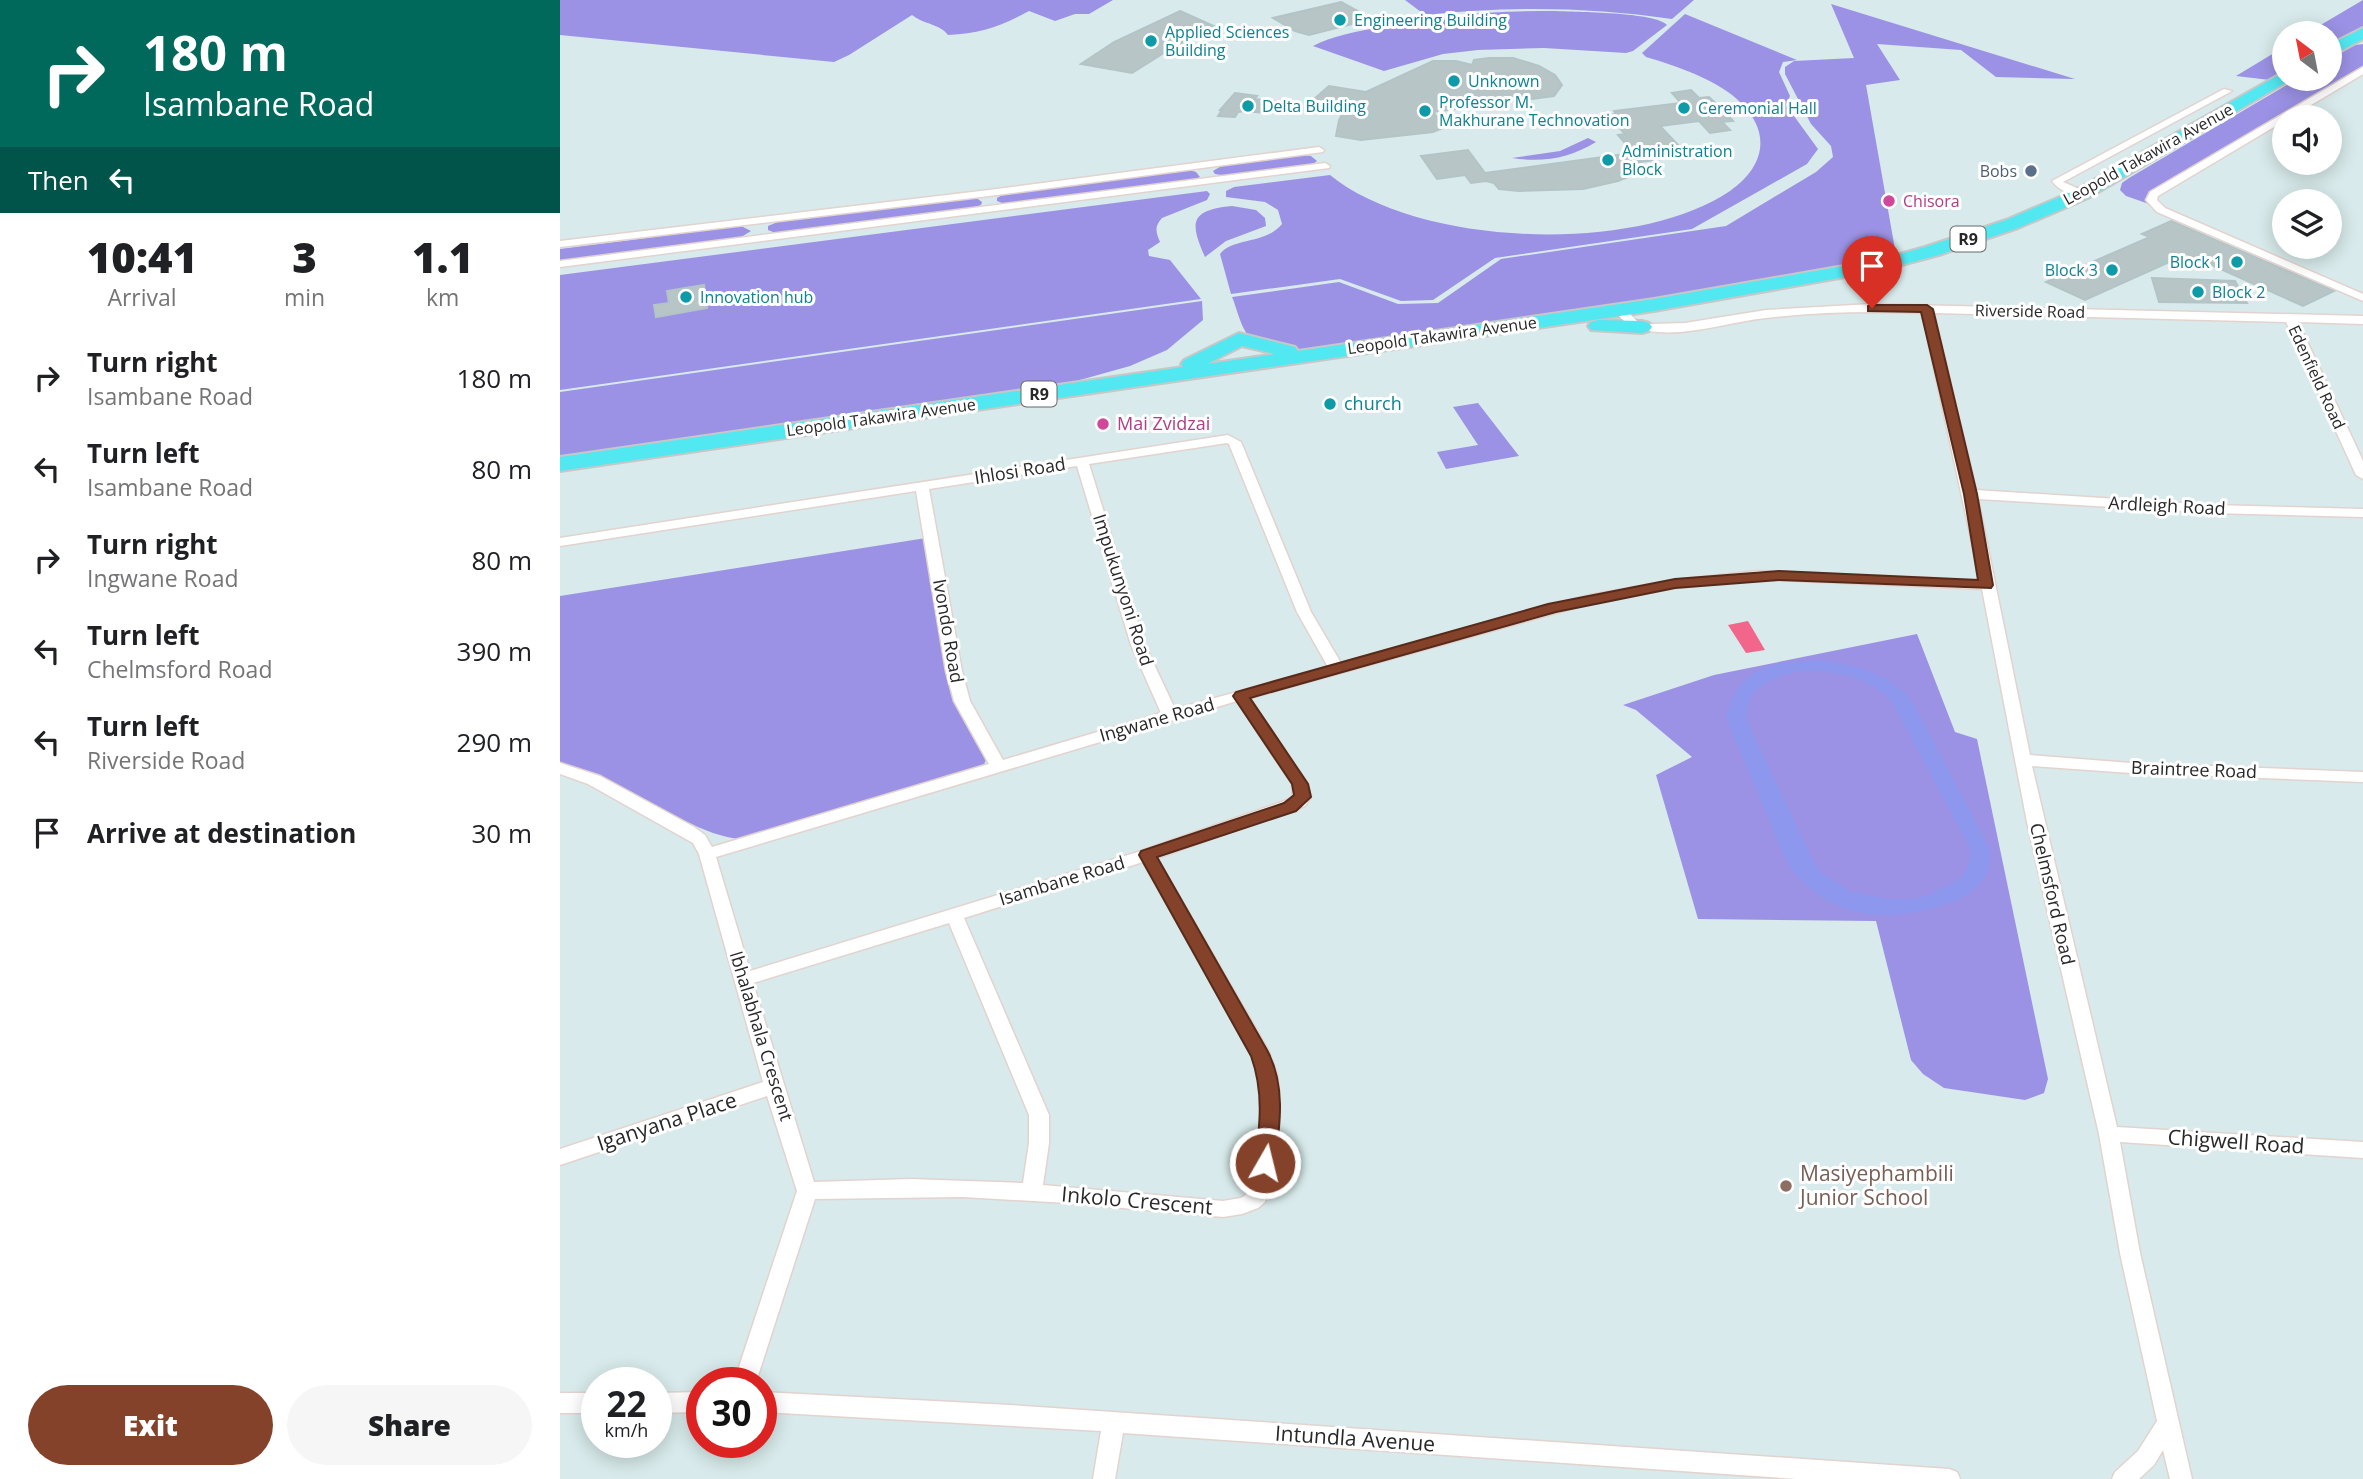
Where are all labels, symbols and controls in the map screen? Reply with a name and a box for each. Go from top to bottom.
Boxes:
place label: Engineering Building [1354,9,1507,31]
marker: Engineering Building [1332,12,1348,28]
text: 180 m [143,19,288,85]
place label: Applied Sciences Building [1165,21,1289,61]
north arrow [2272,21,2342,91]
map controls [2272,21,2342,259]
icon: right [28,28,119,119]
marker: Applied Sciences Building [1143,33,1159,49]
place label: Unknown [1468,70,1540,92]
marker: Unknown [1446,73,1462,89]
text: Isambane Road [143,82,374,125]
place label: Professor M. Makhurane Technovation [1439,91,1629,131]
place label: Delta Building [1262,95,1366,117]
place label: Ceremonial Hall [1698,97,1817,119]
marker: Delta Building [1240,98,1256,114]
street label: Leopold Takawira Avenue [2059,98,2237,210]
marker: Ceremonial Hall [1676,100,1692,116]
marker: Professor M. Makhurane Technovation [1417,103,1433,119]
button: sound [2272,105,2342,175]
place label: Administration Block [1622,140,1733,180]
marker: Administration Block [1600,152,1616,168]
place label: Bobs [1980,160,2017,182]
icon: left [103,161,141,199]
text: Then [28,162,89,198]
marker: Bobs [2023,163,2039,179]
button: layers [2272,189,2342,259]
place label: Chisora [1903,190,1960,212]
marker: Chisora [1881,193,1897,209]
road number: R9 [1950,227,1986,252]
text: 10:41 [87,228,197,285]
text: 3 [292,228,317,285]
text: 1.1 [412,228,473,285]
pin [1842,236,1902,308]
icon: arrive [1853,247,1891,285]
place label: Block 1 [2170,251,2223,273]
marker: Block 1 [2229,254,2245,270]
place label: Block 3 [2045,259,2098,281]
marker: Block 3 [2104,262,2120,278]
text: Arrival [107,281,177,313]
text: min [284,281,325,313]
text: km [426,281,459,313]
place label: Block 2 [2212,281,2265,303]
marker: Block 2 [2190,284,2206,300]
place label: Innovation hub [700,286,813,308]
marker: Innovation hub [678,289,694,305]
street label: Riverside Road [1975,299,2085,323]
street label: Leopold Takawira Avenue [1346,311,1538,359]
street label: Edenfield Road [2283,322,2351,432]
text: Turn right [87,344,218,380]
icon: right [28,359,66,397]
text: 180 m [457,360,532,396]
text: Isambane Road [87,380,253,412]
road number: R9 [1022,382,1056,406]
place label: church [1344,391,1402,415]
street label: Leopold Takawira Avenue [785,393,977,441]
marker: church [1322,396,1338,412]
place label: Mai Zvidzai [1117,411,1210,435]
marker: Mai Zvidzai [1095,416,1111,432]
text: Turn left [87,435,199,471]
icon: left [28,450,66,488]
text: 80 m [471,451,532,487]
street label: Ihlosi Road [972,451,1067,489]
text: Isambane Road [87,471,253,503]
street label: Ardleigh Road [2108,490,2226,520]
street label: Impukunyoni Road [1088,511,1160,669]
text: Turn right [87,526,218,562]
icon: right [28,541,66,579]
text: 80 m [471,542,532,578]
text: Ingwane Road [87,562,239,594]
street label: Ivondo Road [928,577,970,685]
text: Turn left [87,617,199,653]
icon: left [28,632,66,670]
text: 390 m [457,633,532,669]
text: Chelmsford Road [87,653,272,685]
street label: Ingwane Road [1096,691,1217,747]
text: Turn left [87,708,199,744]
icon: left [28,723,66,761]
text: 290 m [457,724,532,760]
text: Riverside Road [87,744,245,776]
street label: Braintree Road [2131,755,2258,783]
icon: arrive [28,814,66,852]
text: Arrive at destination [87,815,356,851]
text: 30 m [471,815,532,851]
street label: Chelmsford Road [2025,820,2081,967]
street label: Isambane Road [996,850,1127,911]
street label: Ibhalabhala Crescent [725,948,799,1124]
street label: Iganyana Place [593,1085,740,1157]
street label: Chigwell Road [2167,1122,2305,1160]
position arrow [1228,1126,1302,1200]
place label: Masiyephambili Junior School [1798,1159,1954,1211]
marker: Masiyephambili Junior School [1778,1178,1794,1194]
street label: Inkolo Crescent [1060,1179,1214,1221]
speed limit sign: 30 [686,1367,777,1458]
text: 22 [606,1380,647,1427]
button: Exit [28,1385,273,1465]
button: Share [287,1385,532,1465]
text: km/h [605,1418,648,1442]
street label: Intundla Avenue [1274,1418,1436,1458]

